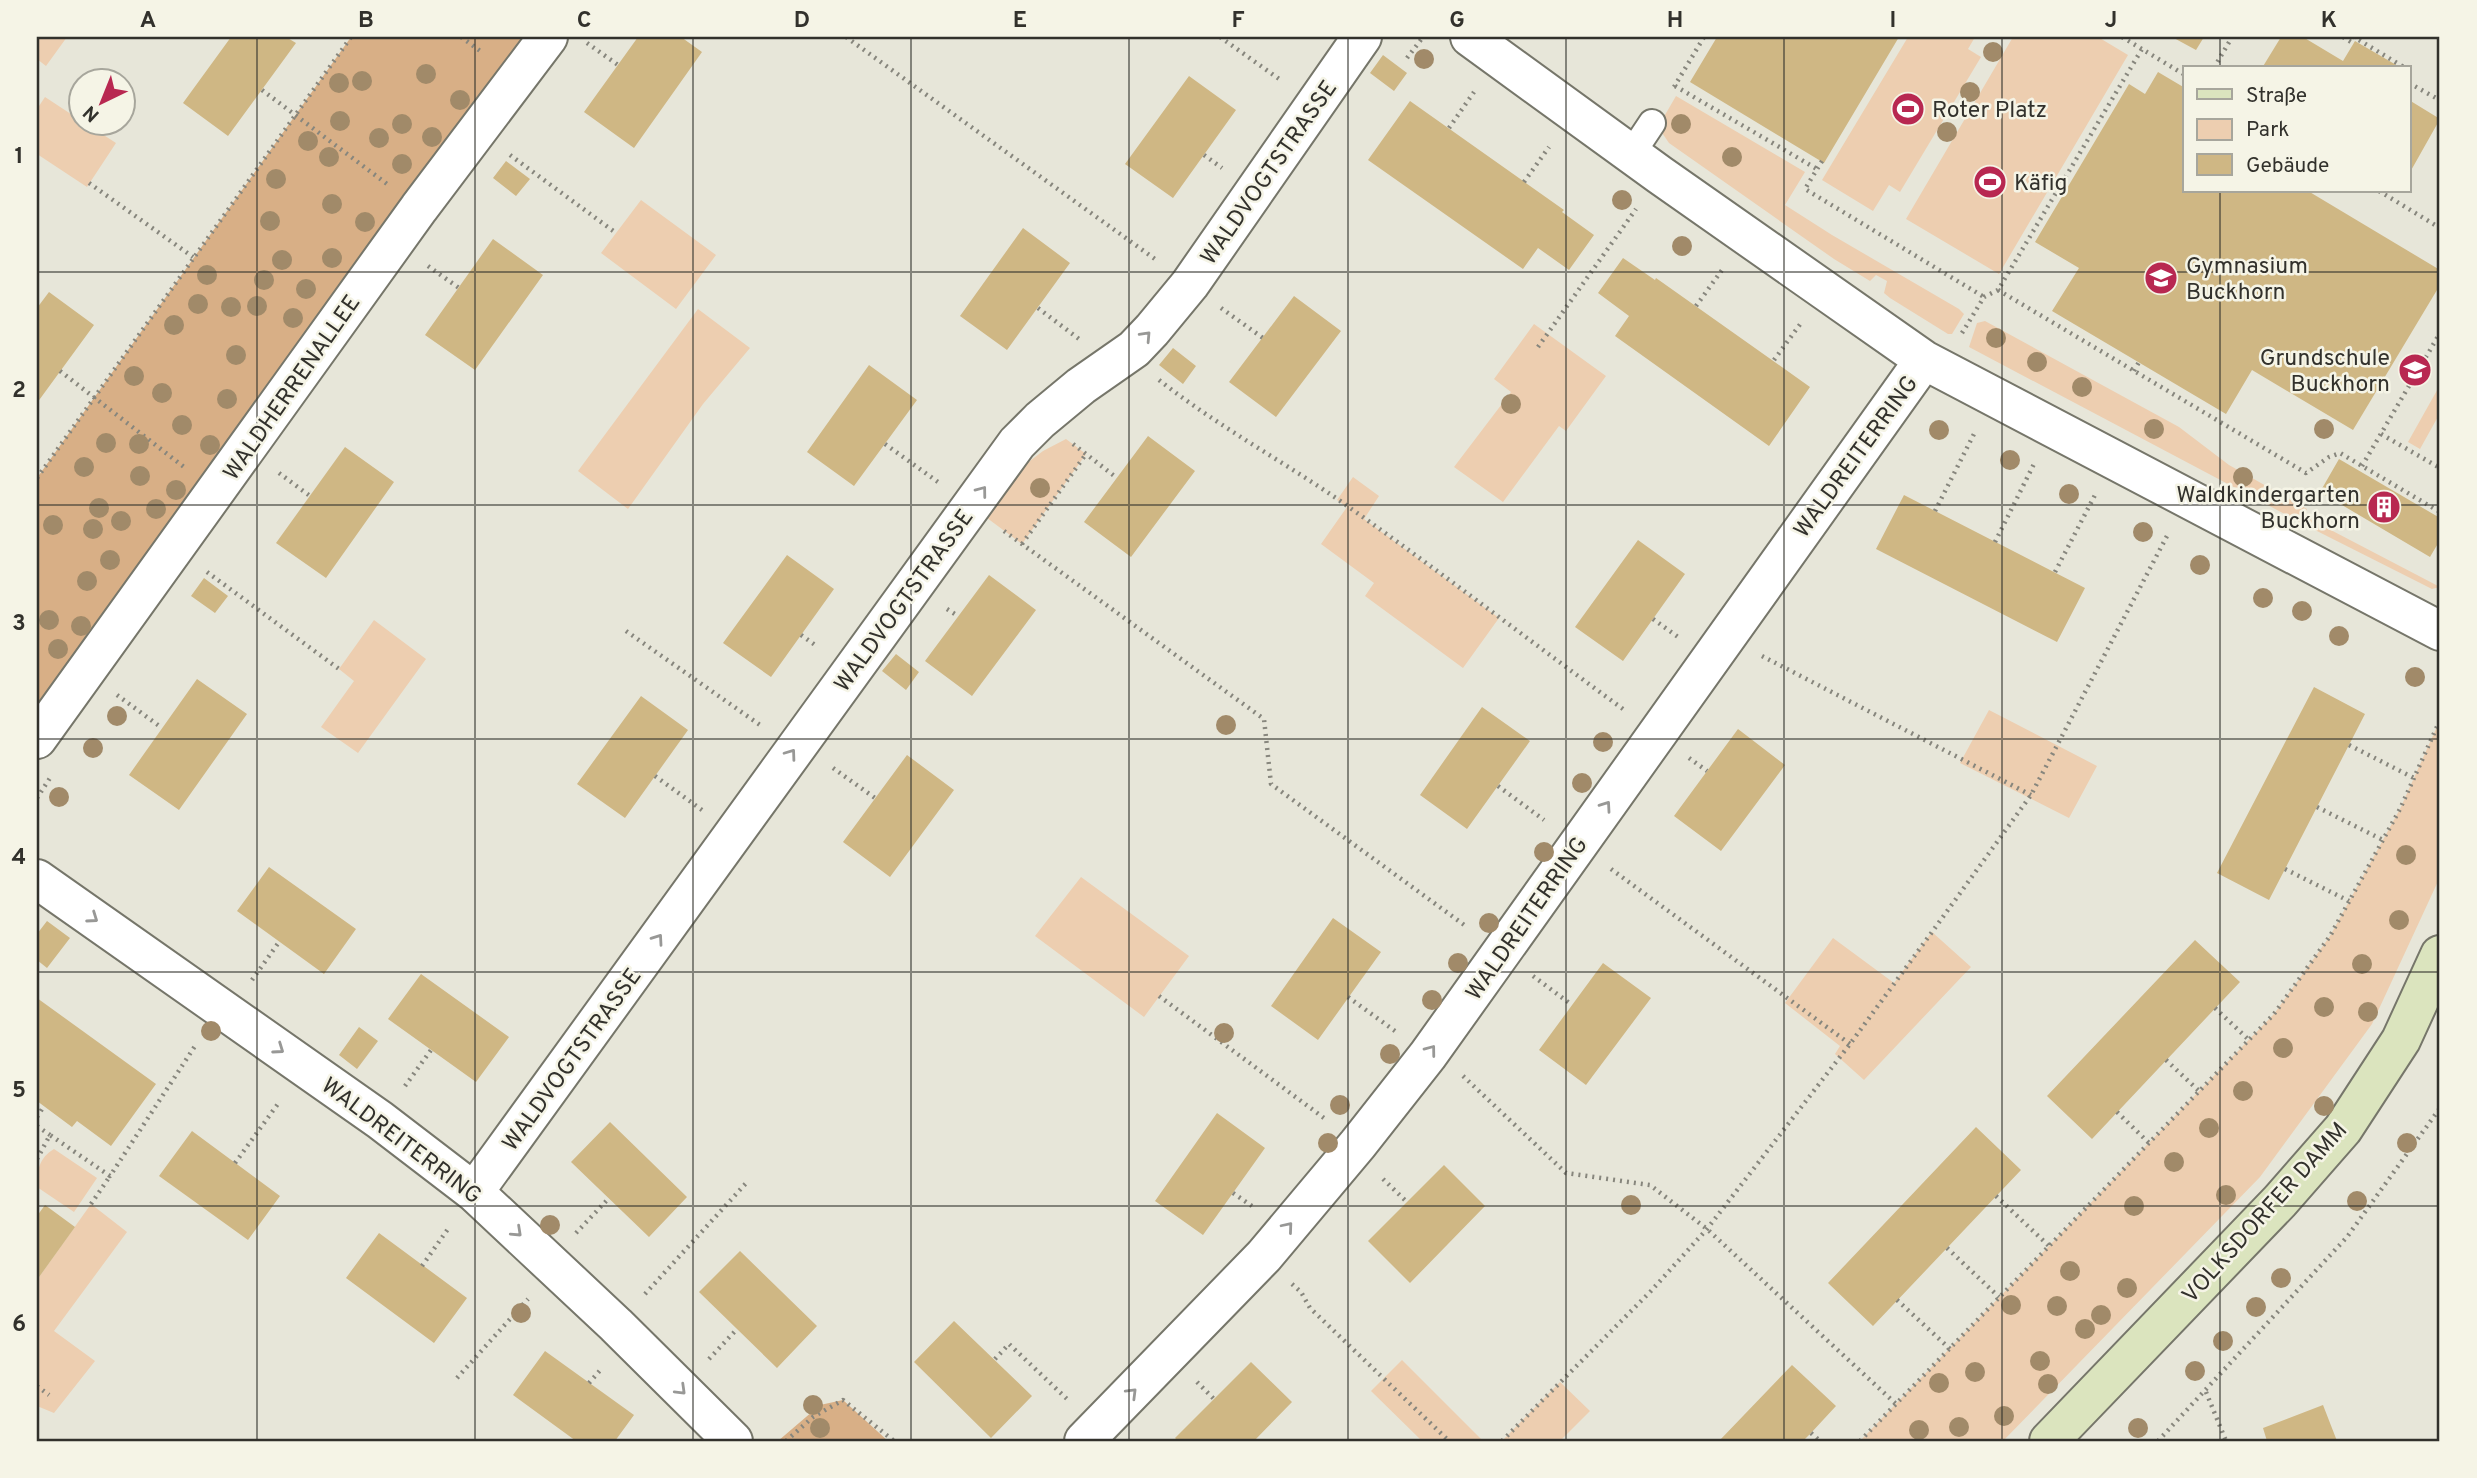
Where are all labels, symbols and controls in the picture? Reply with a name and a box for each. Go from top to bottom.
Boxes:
text: A [140,7,156,36]
text: B [358,7,374,36]
text: C [577,7,591,36]
text: D [794,7,810,36]
text: E [1013,7,1027,36]
text: F [1231,7,1245,36]
text: G [1449,7,1465,36]
text: H [1667,7,1683,36]
text: I [1890,7,1896,36]
text: J [2105,7,2117,36]
text: K [2321,7,2337,36]
north arrow [66,66,136,136]
legend [2183,66,2410,192]
street label: WALDVOGTSTRASSE [1195,76,1345,271]
text: Straße [2246,83,2307,110]
sports icon: Roter Platz [1889,90,1927,128]
place label: Roter Platz [1932,97,2047,126]
text: N [79,100,105,126]
text: Park [2246,117,2289,144]
text: 1 [14,143,24,172]
text: Gebäude [2246,153,2329,180]
sports icon: Käfig [1971,163,2009,201]
place label: Käfig [2014,170,2067,199]
place label: Gymnasium Buckhorn [2186,253,2308,308]
school or university icon: Gymnasium Buckhorn [2142,259,2180,297]
street label: WALDHERRENALLEE [218,290,368,487]
one-way arrow [1138,331,1151,344]
place label: Grundschule Buckhorn [2260,345,2390,400]
school or university icon: Grundschule Buckhorn [2396,351,2434,389]
street label: WALDREITERRING [1788,371,1926,544]
text: 2 [12,377,26,406]
place label: Waldkindergarten Buckhorn [2176,482,2360,537]
one-way arrow [973,486,986,498]
building icon: Waldkindergarten Buckhorn [2365,488,2403,526]
street label: WALDVOGTSTRASSE [829,504,981,698]
text: 3 [12,610,26,639]
one-way arrow [783,749,795,762]
one-way arrow [1598,801,1610,814]
street label: WALDREITERRING [1461,832,1595,1007]
text: 4 [12,844,26,873]
one-way arrow [85,910,98,922]
one-way arrow [650,934,662,947]
street label: WALDVOGTSTRASSE [497,963,649,1157]
one-way arrow [271,1041,284,1053]
one-way arrow [1423,1046,1436,1058]
street label: WALDREITERRING [315,1072,486,1212]
text: 5 [12,1077,26,1106]
street label: VOLKSDORFER DAMM [2177,1117,2355,1310]
one-way arrow [1280,1223,1292,1236]
one-way arrow [509,1224,522,1237]
text: 6 [12,1311,26,1340]
one-way arrow [673,1381,686,1394]
one-way arrow [1124,1388,1137,1401]

